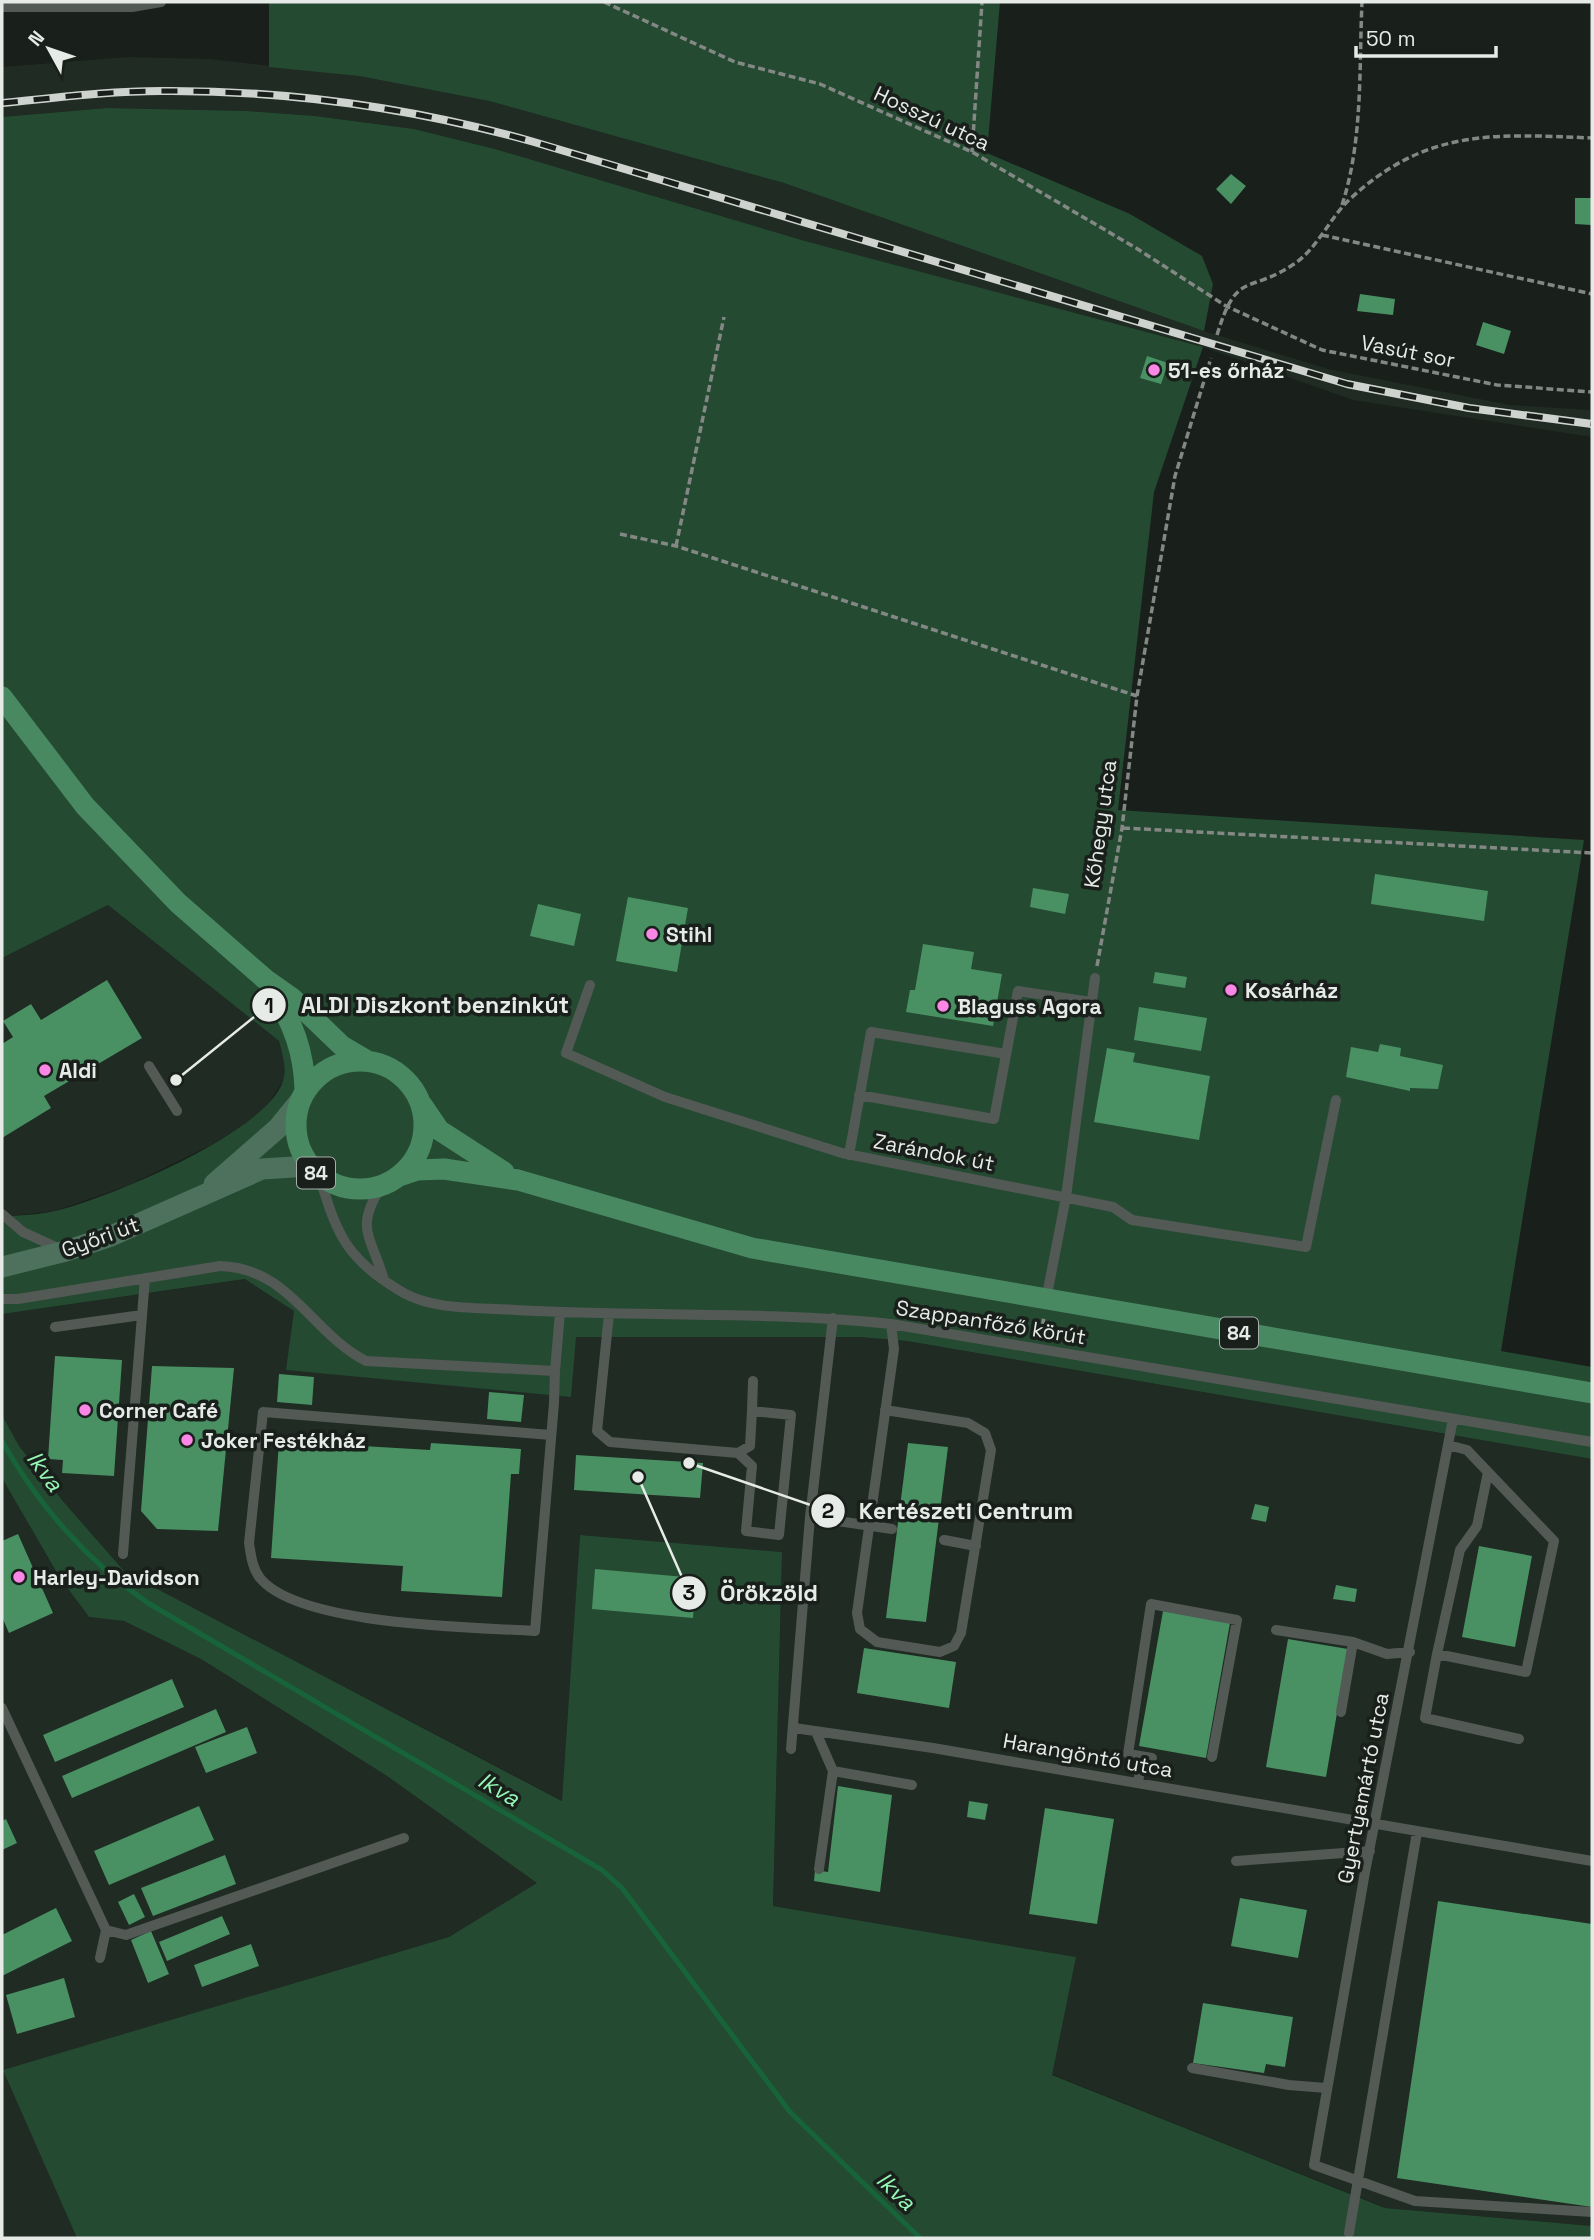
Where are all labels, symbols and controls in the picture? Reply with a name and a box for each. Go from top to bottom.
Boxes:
north arrow [14,14,84,84]
scale bar [1356,14,1496,58]
text: N [23,25,50,51]
text: 50 m [1366,25,1416,52]
street label: Hosszú utca [870,79,994,157]
street label: Vasút sor [1359,329,1457,373]
place label: 51-es őrház [1168,357,1284,384]
marker: 51-es őrház [1146,362,1162,378]
street label: Kőhegy utca [1078,758,1122,890]
place label: Stihl [666,921,712,948]
marker: Stihl [644,926,660,942]
place label: Kosárház [1245,977,1338,1004]
marker: Kosárház [1223,982,1239,998]
callout: ALDI Diszkont benzinkút [252,983,583,1027]
text: ALDI Diszkont benzinkút [301,990,569,1020]
text: 1 [264,992,274,1019]
place label: Blaguss Agora [957,993,1102,1020]
marker: Blaguss Agora [935,998,951,1014]
place label: Aldi [59,1057,97,1084]
marker: Aldi [37,1062,53,1078]
street label: Zarándok út [871,1127,997,1177]
road number: 84 [297,1158,335,1189]
street label: Győri út [57,1211,143,1263]
street label: Szappanfőző körút [894,1294,1088,1350]
road number: 84 [1220,1317,1258,1348]
place label: Corner Café [99,1397,218,1424]
marker: Corner Café [77,1402,93,1418]
place label: Joker Festékház [201,1427,366,1454]
marker: Joker Festékház [179,1432,195,1448]
water label: Ikva [20,1445,70,1498]
callout: Kertészeti Centrum [810,1489,1088,1533]
text: Kertészeti Centrum [859,1496,1073,1526]
text: 2 [822,1497,834,1524]
place label: Harley-Davidson [33,1564,200,1591]
marker: Harley-Davidson [11,1569,27,1585]
callout: Örökzöld [671,1571,832,1615]
text: Örökzöld [720,1578,818,1608]
text: 3 [683,1579,695,1606]
street label: Gyertyamártó utca [1331,1690,1395,1886]
street label: Harangöntő utca [1001,1727,1175,1783]
water label: Ikva [473,1765,526,1813]
water label: Ikva [870,2165,923,2217]

